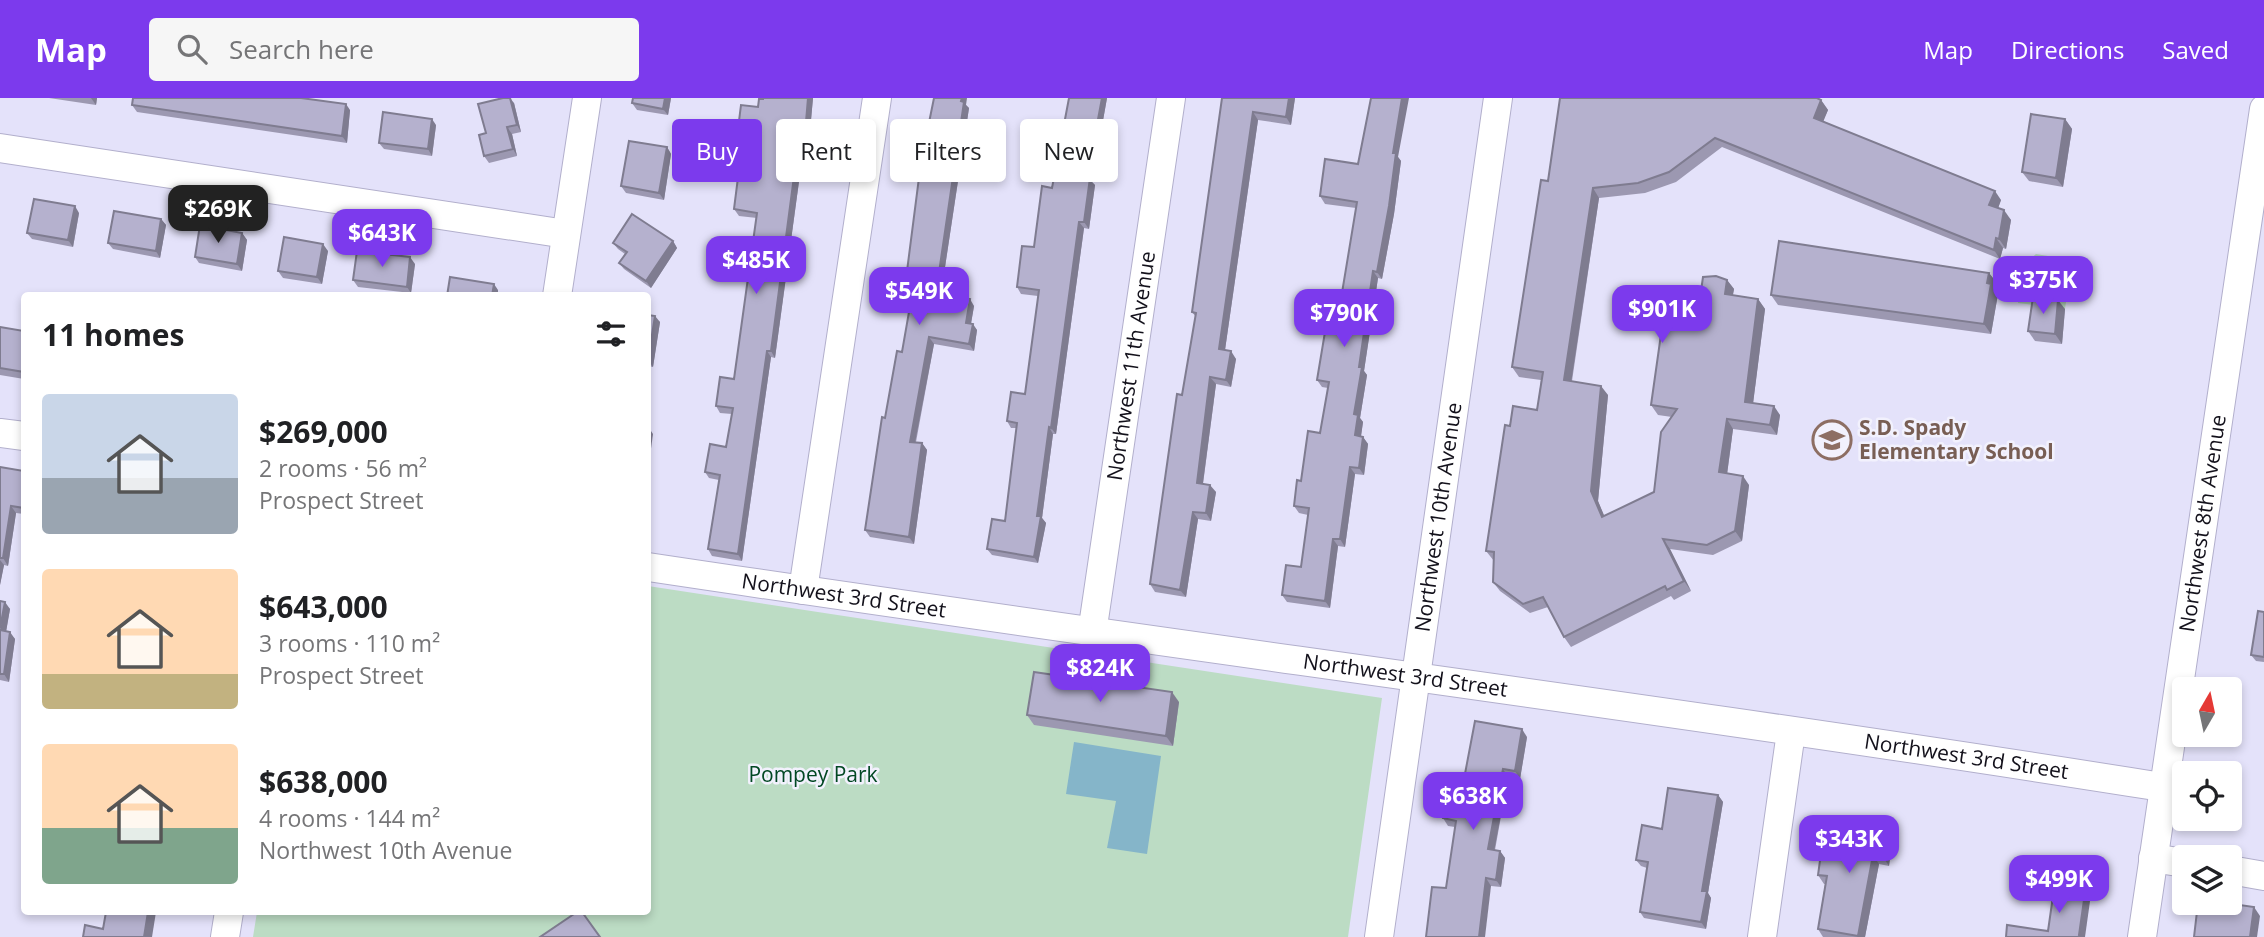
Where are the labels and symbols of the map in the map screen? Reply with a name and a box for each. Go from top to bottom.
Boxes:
pin: $269K [169,186,267,245]
pin: $643K [333,209,431,269]
pin: $485K [707,236,805,296]
street label: Northwest 11th Avenue [1100,249,1161,482]
pin: $375K [1994,256,2092,316]
pin: $549K [870,268,968,327]
pin: $901K [1613,286,1711,345]
pin: $790K [1295,289,1393,349]
street label: Northwest 10th Avenue [1407,400,1468,634]
place label: S.D. Spady Elementary School [1859,413,2054,465]
street label: Northwest 8th Avenue [2172,413,2232,634]
school or university icon: S.D. Spady Elementary School [1811,419,1853,461]
street label: Northwest 3rd Street [740,566,948,624]
pin: $824K [1051,644,1149,704]
street label: Northwest 3rd Street [1301,646,1509,703]
north arrow [2172,677,2242,747]
street label: Northwest 3rd Street [1863,727,2071,785]
park label: Pompey Park [748,760,878,788]
pin: $638K [1424,772,1522,832]
pin: $343K [1800,816,1898,875]
pin: $499K [2010,856,2108,915]

